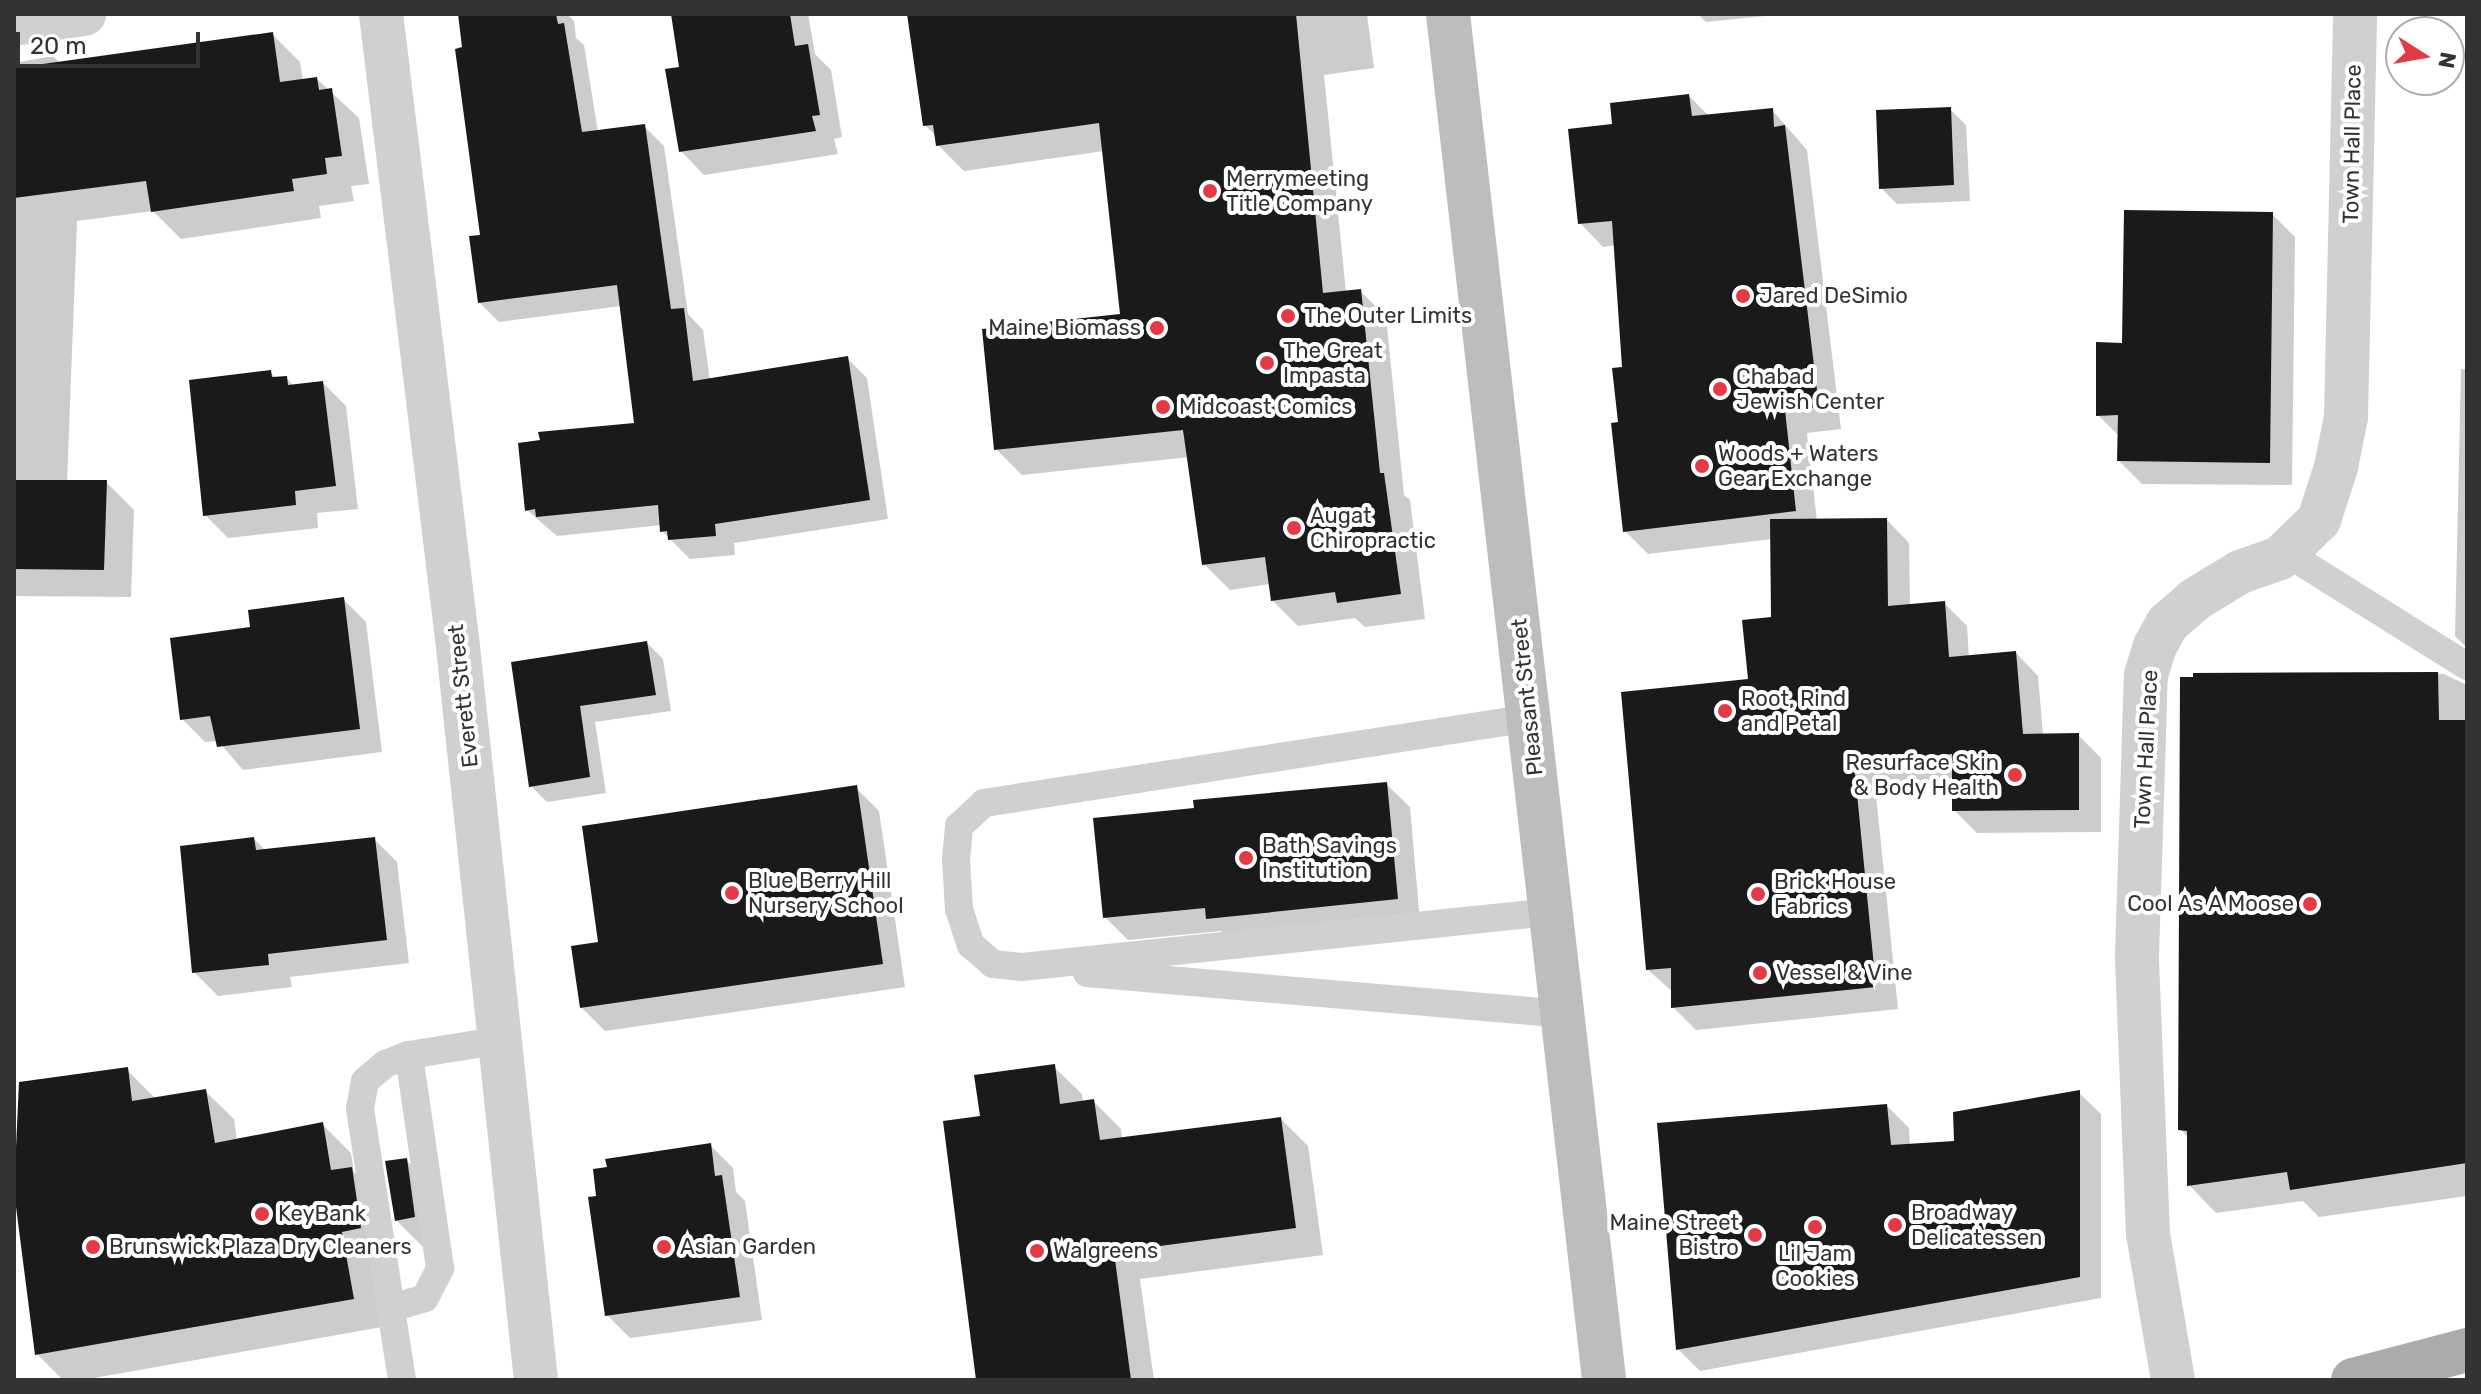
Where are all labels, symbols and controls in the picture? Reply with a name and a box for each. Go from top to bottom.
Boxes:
scale bar [20,16,204,66]
north arrow [2385,16,2465,96]
text: 20 m [30,32,87,60]
text: N [2432,50,2462,71]
street label: Town Hall Place [2337,64,2367,224]
place label: Merrymeeting Title Company [1226,165,1373,216]
marker: Merrymeeting Title Company [1201,182,1219,200]
place label: Jared DeSimio [1759,283,1908,309]
marker: Jared DeSimio [1734,287,1752,305]
place label: The Outer Limits [1304,303,1473,329]
marker: The Outer Limits [1279,307,1297,325]
place label: Maine Biomass [988,315,1141,341]
marker: Maine Biomass [1148,319,1166,337]
place label: The Great Impasta [1283,337,1382,388]
marker: The Great Impasta [1258,354,1276,372]
place label: Chabad Jewish Center [1736,363,1884,414]
marker: Chabad Jewish Center [1711,380,1729,398]
place label: Midcoast Comics [1179,394,1353,420]
marker: Midcoast Comics [1154,398,1172,416]
place label: Woods + Waters Gear Exchange [1718,440,1879,492]
marker: Woods + Waters Gear Exchange [1693,457,1711,475]
place label: Augat Chiropractic [1310,502,1436,554]
marker: Augat Chiropractic [1285,519,1303,537]
street label: Pleasant Street [1506,617,1548,777]
street label: Everett Street [442,623,484,769]
street label: Town Hall Place [2129,669,2163,829]
place label: Root, Rind and Petal [1741,685,1846,736]
marker: Root, Rind and Petal [1716,702,1734,720]
place label: Resurface Skin & Body Health [1846,749,1999,800]
marker: Resurface Skin & Body Health [2006,766,2024,784]
place label: Bath Savings Institution [1262,832,1397,884]
marker: Bath Savings Institution [1237,849,1255,867]
place label: Blue Berry Hill Nursery School [748,867,904,918]
place label: Brick House Fabrics [1774,868,1896,920]
marker: Blue Berry Hill Nursery School [723,884,741,902]
marker: Brick House Fabrics [1749,885,1767,903]
place label: Cool As A Moose [2126,891,2294,917]
marker: Cool As A Moose [2301,895,2319,913]
place label: Vessel & Vine [1776,960,1913,986]
marker: Vessel & Vine [1751,964,1769,982]
place label: Broadway Delicatessen [1911,1199,2042,1250]
place label: KeyBank [278,1201,366,1227]
marker: KeyBank [253,1205,271,1223]
place label: Maine Street Bistro [1609,1209,1739,1260]
marker: Broadway Delicatessen [1886,1216,1904,1234]
marker: Lil Jam Cookies [1806,1218,1824,1236]
marker: Maine Street Bistro [1746,1226,1764,1244]
place label: Brunswick Plaza Dry Cleaners [109,1234,412,1260]
place label: Asian Garden [680,1234,816,1260]
marker: Brunswick Plaza Dry Cleaners [84,1238,102,1256]
marker: Asian Garden [655,1238,673,1256]
place label: Walgreens [1053,1238,1158,1264]
place label: Lil Jam Cookies [1775,1240,1855,1292]
marker: Walgreens [1028,1242,1046,1260]

